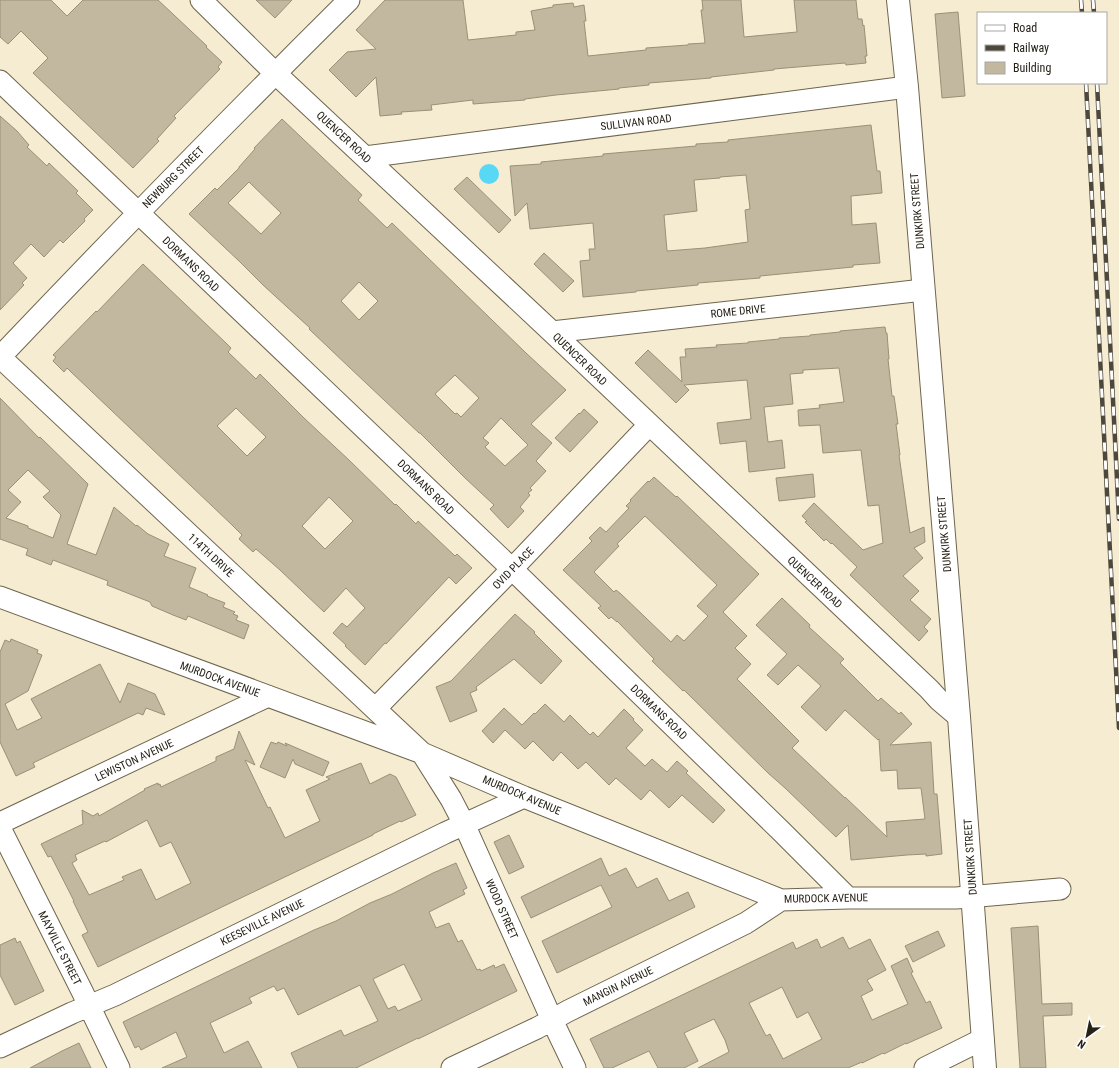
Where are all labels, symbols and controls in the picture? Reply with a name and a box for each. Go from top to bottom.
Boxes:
legend [977,12,1107,84]
text: Road [1013,21,1037,35]
text: Railway [1013,41,1049,55]
text: Building [1013,61,1051,75]
street label: QUENCER ROAD [314,109,374,166]
street label: SULLIVAN ROAD [600,112,672,133]
street label: NEWBURG STREET [140,144,207,211]
street label: DUNKIRK STREET [908,172,927,250]
street label: DORMANS ROAD [160,234,222,295]
street label: ROME DRIVE [710,302,767,321]
street label: QUENCER ROAD [550,330,609,388]
street label: DORMANS ROAD [395,457,457,518]
street label: DUNKIRK STREET [935,495,954,573]
street label: 114TH DRIVE [185,531,237,580]
street label: OVID PLACE [490,544,537,592]
street label: QUENCER ROAD [785,554,845,611]
street label: MURDOCK AVENUE [178,659,262,700]
street label: DORMANS ROAD [628,682,690,743]
street label: LEWISTON AVENUE [93,736,176,784]
street label: MURDOCK AVENUE [481,773,563,818]
street label: DUNKIRK STREET [961,818,980,896]
street label: WOOD STREET [482,877,521,942]
street label: MURDOCK AVENUE [784,891,869,906]
street label: KEESEVILLE AVENUE [218,896,307,948]
street label: MAYVILLE STREET [35,909,84,988]
street label: MANGIN AVENUE [581,964,656,1009]
north arrow [1067,1016,1107,1056]
text: N [1075,1037,1088,1051]

